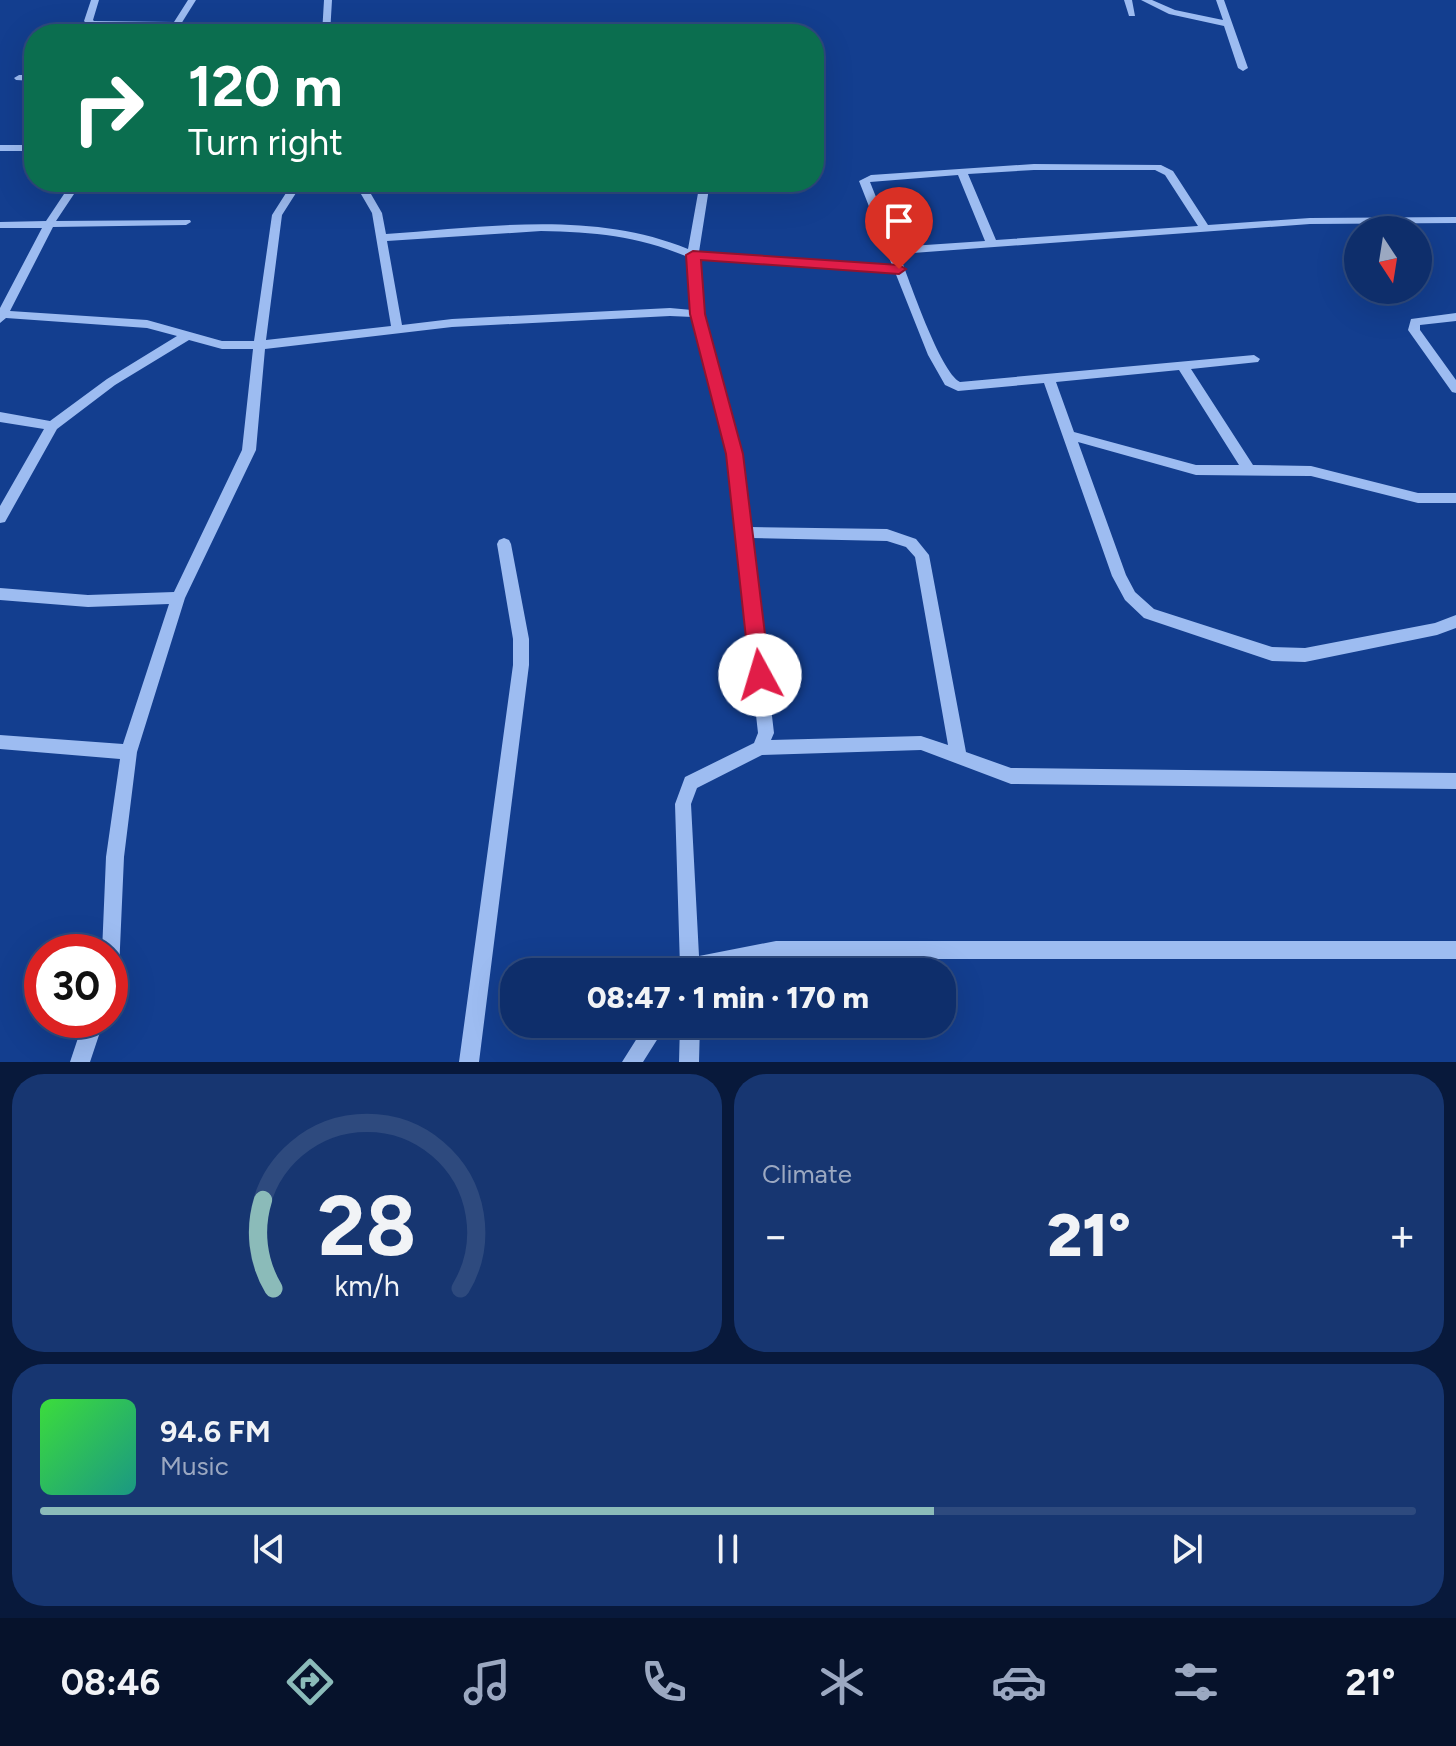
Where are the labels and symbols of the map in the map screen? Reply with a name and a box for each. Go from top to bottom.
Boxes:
pin [865,187,933,269]
north arrow [1344,216,1432,304]
position arrow [718,633,802,717]
speed limit sign: 30 [24,934,128,1038]

